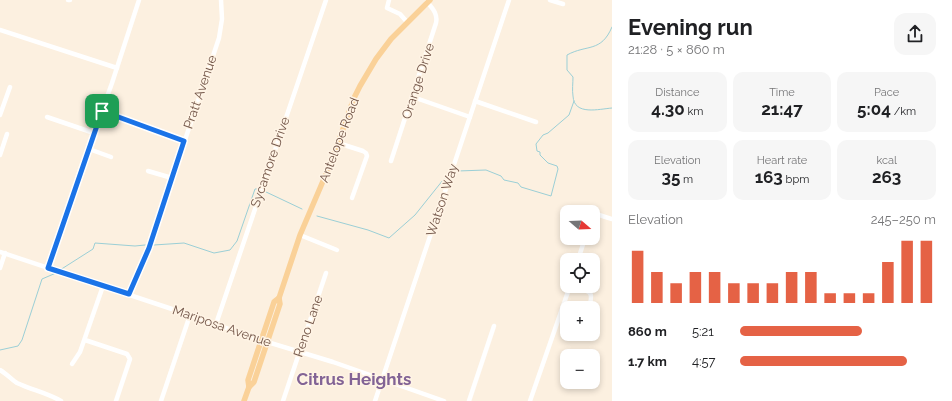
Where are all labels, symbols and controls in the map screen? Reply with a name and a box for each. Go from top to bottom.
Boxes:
button: share [894,13,936,55]
text: Evening run [628,14,753,40]
street label: Orange Drive [399,41,437,121]
text: 21:28 · 5 × 860 m [628,42,725,57]
street label: Pratt Avenue [180,53,220,131]
text: Distance [655,86,699,99]
text: Time [769,86,795,99]
text: Pace [874,86,899,99]
pin [85,94,119,128]
street label: Antelope Road [316,95,362,185]
text: 4.30 [651,99,685,119]
text: 21:47 [761,99,803,119]
text: 5:04 [857,99,891,119]
icon: arrive [91,100,113,122]
text: km [685,105,703,118]
text: /km [891,105,916,118]
street label: Sycamore Drive [247,114,293,209]
text: Elevation [654,154,701,167]
text: Heart rate [757,154,807,167]
text: kcal [876,154,897,167]
street label: Watson Way [423,162,461,238]
text: 35 [661,167,680,187]
text: 163 [755,167,783,187]
text: 263 [872,167,901,187]
text: m [680,173,693,186]
text: bpm [783,173,809,186]
north arrow [560,205,600,245]
map controls [560,205,600,389]
text: Elevation [628,212,683,227]
text: 245–250 m [871,212,936,227]
button: locate [560,253,600,293]
street label: Reno Lane [290,293,326,359]
button: + [560,301,600,341]
street label: Mariposa Avenue [171,302,274,350]
text: 860 m [628,324,667,339]
text: 5:21 [692,324,714,339]
button: − [560,349,600,389]
text: 1.7 km [628,354,667,369]
text: 4:57 [692,354,716,369]
district label: Citrus Heights [296,369,412,389]

